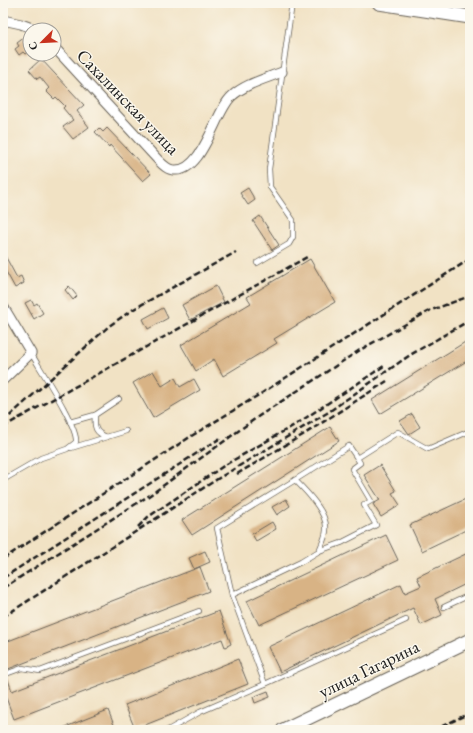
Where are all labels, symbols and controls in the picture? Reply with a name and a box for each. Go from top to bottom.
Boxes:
north arrow [22,22,62,62]
text: С [25,39,41,52]
street label: Сахалинская улица [72,44,185,160]
street label: улица Гагарина [315,634,424,703]

